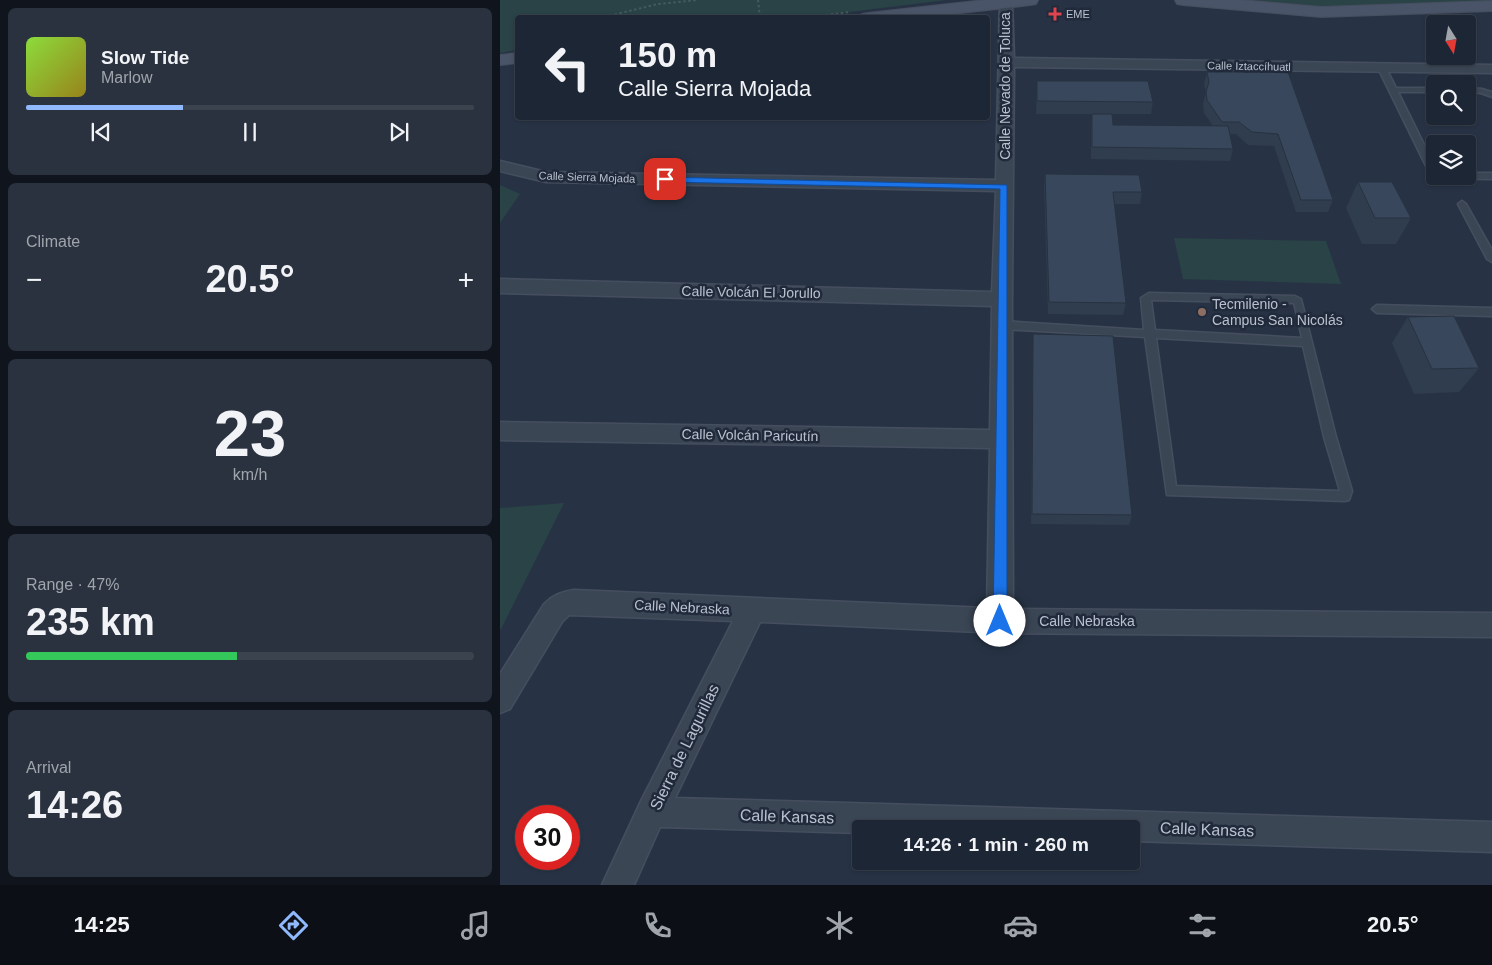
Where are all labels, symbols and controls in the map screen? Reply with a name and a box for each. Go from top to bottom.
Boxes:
marker: EME [1048,7,1062,21]
place label: EME [1066,8,1090,20]
street label: Calle Nevado de Toluca [997,12,1013,160]
north arrow [1426,15,1476,65]
map controls [1426,15,1476,185]
icon: left [535,35,600,100]
text: 150 m [618,35,717,74]
text: Slow Tide [101,47,189,68]
street label: Calle Iztaccíhuatl [1207,59,1291,73]
text: Marlow [101,69,153,86]
button: search [1426,75,1476,125]
text: Calle Sierra Mojada [618,76,811,101]
icon: previous [87,118,115,146]
icon: pause [236,118,264,146]
icon: next [385,118,413,146]
button: layers [1426,135,1476,185]
pin [644,158,686,200]
icon: arrive [651,165,679,193]
street label: Calle Sierra Mojada [539,169,636,185]
text: Climate [26,233,80,250]
text: 20.5° [205,258,295,300]
text: − [26,264,42,295]
text: + [458,264,474,295]
street label: Calle Volcán El Jorullo [681,283,821,301]
place label: Tecmilenio - Campus San Nicolás [1212,296,1343,328]
marker: Tecmilenio - Campus San Nicolás [1196,306,1208,318]
text: 23 [214,397,286,470]
street label: Calle Volcán Paricutín [681,426,819,444]
text: km/h [233,466,267,483]
text: Range · 47% [26,576,119,593]
position arrow [973,594,1025,646]
street label: Calle Nebraska [634,597,730,618]
text: 235 km [26,601,155,643]
street label: Calle Nebraska [1039,613,1135,629]
street label: Sierra de Lagurillas [647,682,722,813]
text: Arrival [26,759,71,776]
text: 14:26 [26,784,123,826]
speed limit sign: 30 [515,805,580,870]
street label: Calle Kansas [740,806,834,827]
street label: Calle Kansas [1160,819,1254,840]
text: 14:26 · 1 min · 260 m [903,834,1089,855]
icon: directions [276,908,311,943]
icon: music [458,908,493,943]
icon: phone [640,908,675,943]
icon: climate [822,908,857,943]
icon: car [1003,908,1038,943]
icon: filters [1185,908,1220,943]
text: 14:25 [73,912,130,937]
text: 20.5° [1367,912,1419,937]

